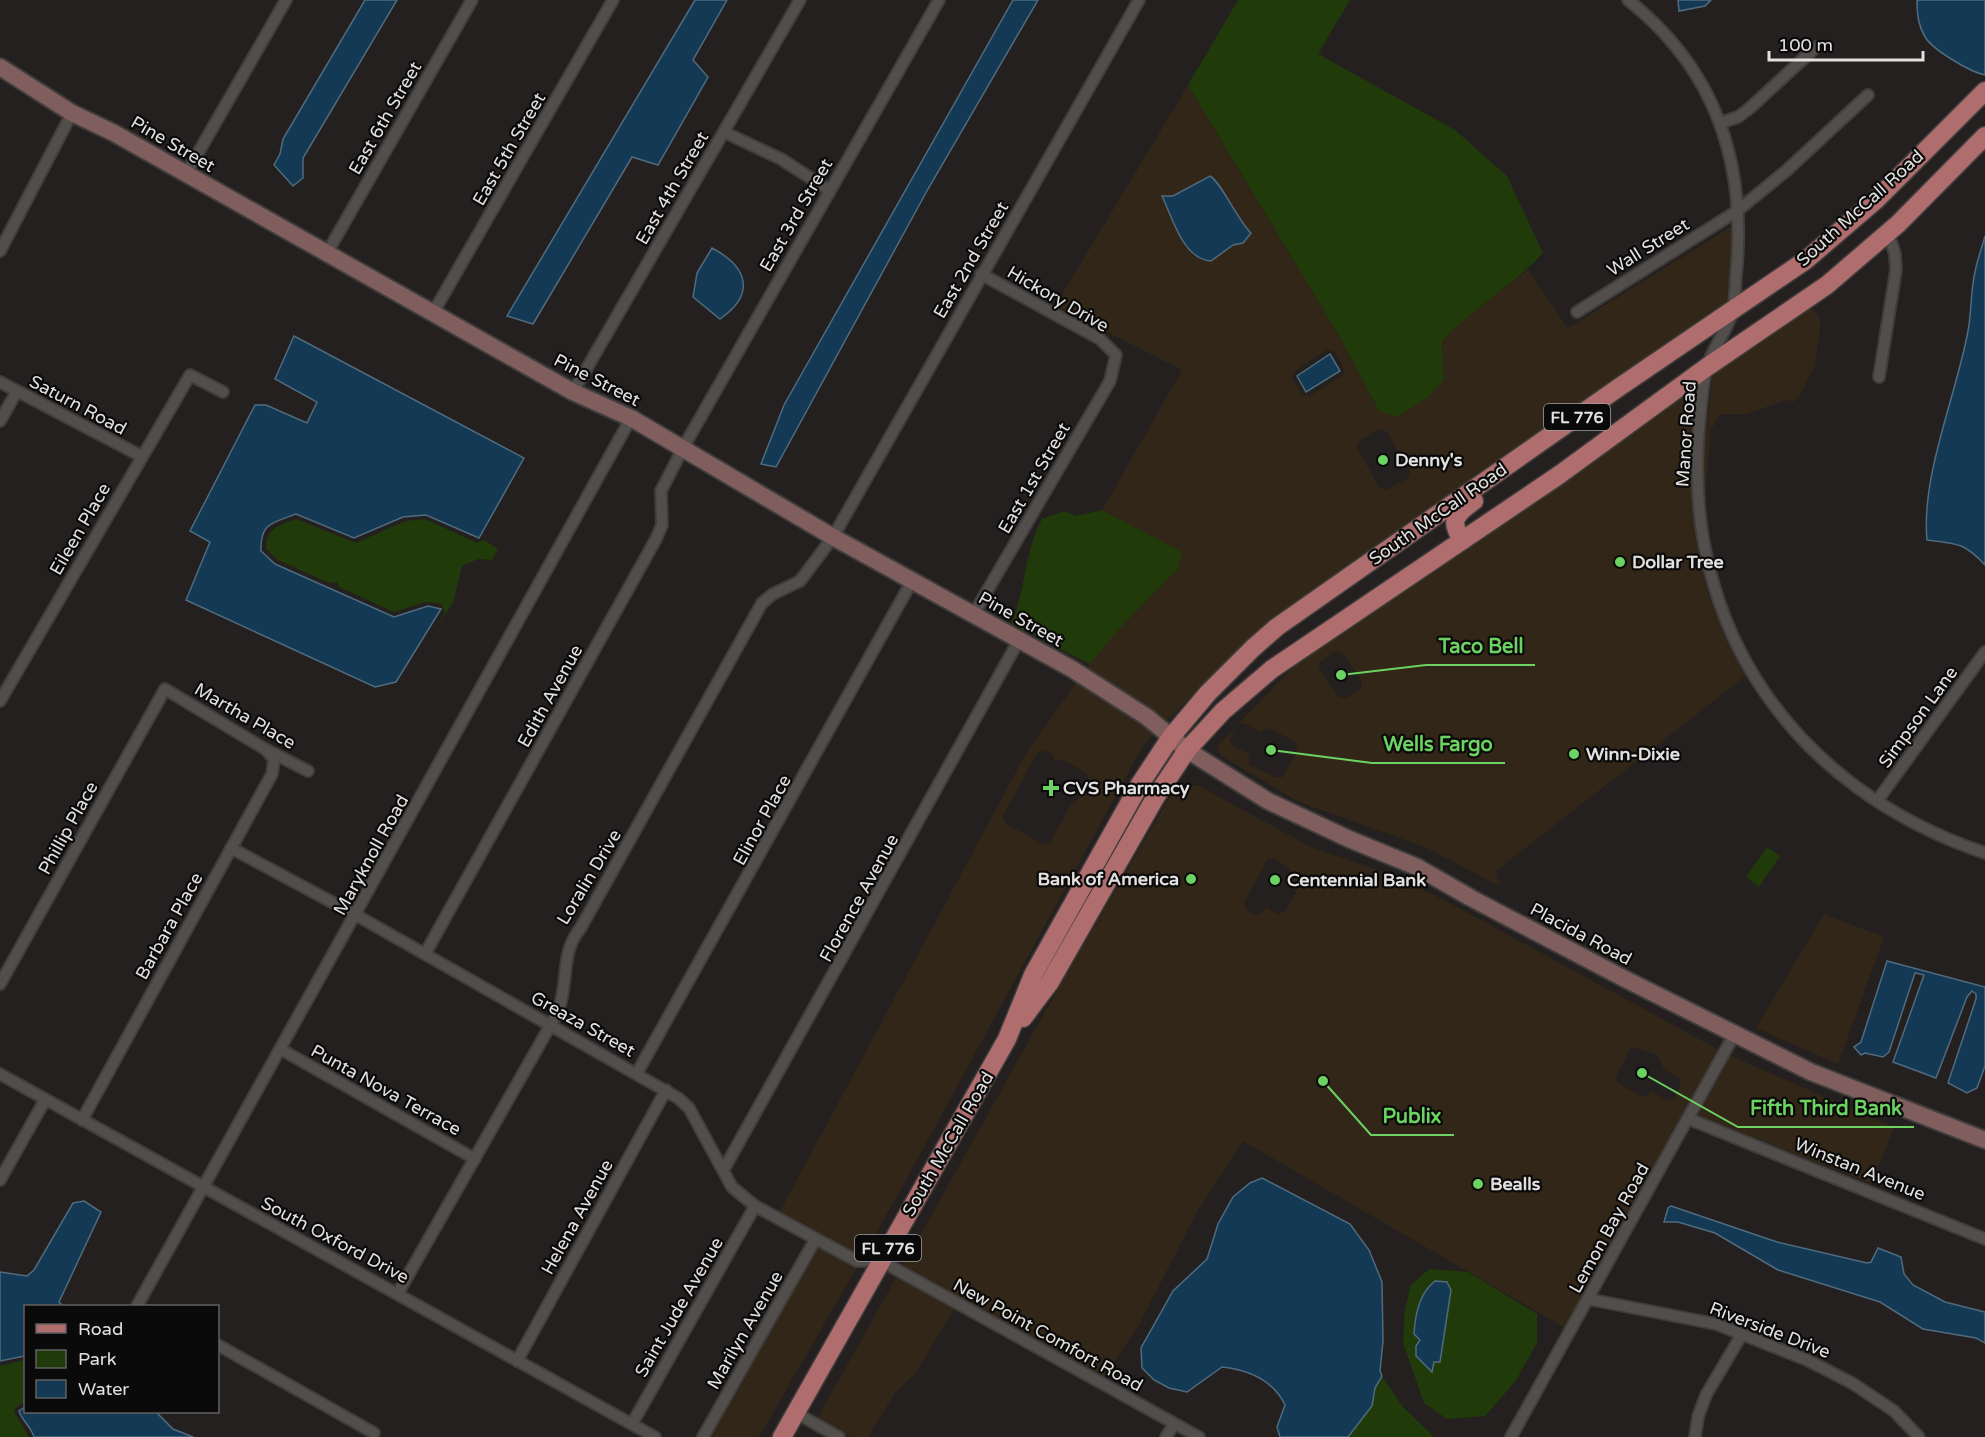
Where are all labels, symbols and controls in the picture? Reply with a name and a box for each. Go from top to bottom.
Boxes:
scale bar [1769,24,1924,62]
text: 100 m [1778,34,1833,56]
street label: East 6th Street [344,57,426,178]
street label: East 5th Street [468,88,550,209]
street label: Pine Street [127,111,219,177]
street label: East 4th Street [631,127,713,248]
street label: South McCall Road [1792,145,1928,271]
street label: East 3rd Street [755,154,837,275]
street label: East 2nd Street [929,198,1013,322]
street label: Wall Street [1603,213,1693,281]
street label: Hickory Drive [1003,261,1113,337]
street label: Pine Street [550,349,644,411]
street label: Saturn Road [26,370,130,440]
street label: Manor Road [1671,380,1701,488]
road number: FL 776 [1544,404,1610,430]
street label: East 1st Street [993,419,1075,537]
place label: Denny's [1395,449,1463,471]
marker: Denny's [1376,453,1390,467]
street label: South McCall Road [1365,458,1511,570]
street label: Eileen Place [45,479,115,579]
place label: Dollar Tree [1632,551,1724,573]
marker: Dollar Tree [1613,555,1627,569]
street label: Pine Street [975,587,1067,651]
callout: Taco Bell [1426,627,1535,665]
text: Taco Bell [1438,635,1523,659]
street label: Edith Avenue [513,641,587,751]
street label: Simpson Lane [1874,662,1962,772]
street label: Martha Place [190,678,300,754]
callout: Wells Fargo [1372,725,1505,763]
text: Wells Fargo [1383,733,1493,757]
place label: Winn-Dixie [1586,743,1680,765]
marker: Winn-Dixie [1567,747,1581,761]
street label: Elinor Place [728,771,796,869]
place label: CVS Pharmacy [1063,777,1190,799]
street label: Phillip Place [33,778,103,878]
marker: CVS Pharmacy [1044,781,1058,795]
street label: Maryknoll Road [329,791,413,919]
street label: Loralin Drive [552,825,626,929]
street label: Florence Avenue [815,830,903,966]
place label: Bank of America [1037,868,1179,890]
street label: Barbara Place [131,869,207,983]
place label: Centennial Bank [1287,869,1426,891]
marker: Bank of America [1184,872,1198,886]
marker: Centennial Bank [1268,873,1282,887]
street label: Placida Road [1526,898,1636,970]
street label: Greaza Street [527,986,639,1062]
street label: Punta Nova Terrace [307,1040,465,1140]
street label: South McCall Road [898,1068,998,1220]
callout: Fifth Third Bank [1738,1089,1914,1127]
callout: Publix [1371,1097,1454,1135]
text: Fifth Third Bank [1750,1097,1902,1121]
text: Publix [1383,1105,1442,1129]
street label: Winstan Avenue [1791,1133,1929,1205]
street label: Helena Avenue [536,1156,618,1278]
street label: Lemon Bay Road [1564,1159,1654,1297]
place label: Bealls [1490,1173,1541,1195]
marker: Bealls [1471,1177,1485,1191]
street label: South Oxford Drive [257,1192,413,1288]
street label: Saint Jude Avenue [630,1233,728,1381]
road number: FL 776 [855,1235,921,1261]
street label: Marilyn Avenue [702,1267,788,1393]
street label: New Point Comfort Road [949,1274,1147,1396]
street label: Riverside Drive [1707,1297,1833,1363]
legend [24,1305,219,1413]
text: Road [78,1318,123,1340]
text: Park [78,1348,117,1370]
text: Water [78,1378,129,1400]

